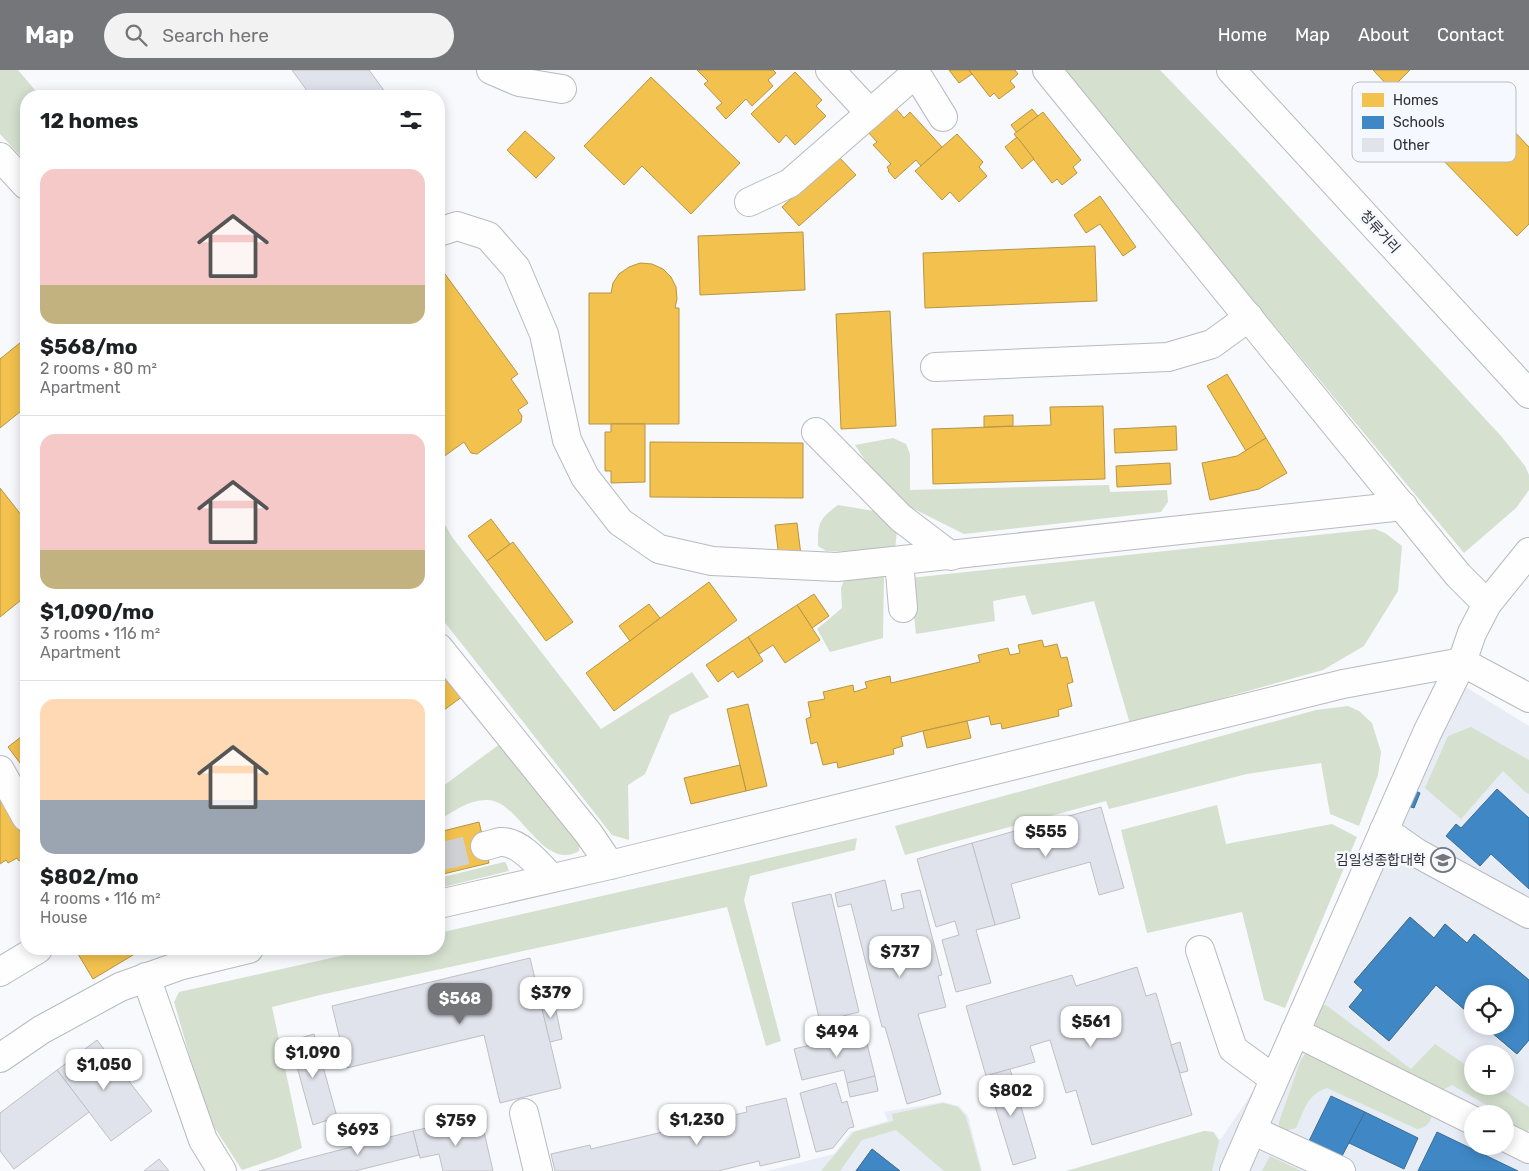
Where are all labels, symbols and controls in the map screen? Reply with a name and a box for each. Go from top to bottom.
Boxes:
search box [104,13,454,58]
text: Map [25,21,74,49]
icon: search [122,21,150,49]
text: Search here [162,24,269,47]
text: Home [1218,24,1267,46]
text: Map [1295,24,1330,46]
text: About [1358,24,1409,46]
text: Contact [1437,24,1504,46]
legend [1352,82,1516,162]
text: Homes [1393,92,1438,109]
icon: filters [397,106,425,134]
text: 12 homes [40,108,138,133]
text: Schools [1393,114,1445,131]
text: Other [1393,137,1430,154]
icon: home [188,201,278,291]
street label: 청류거리 [1356,207,1404,257]
text: $568/mo [40,334,138,359]
text: 2 rooms · 80 m² [40,359,157,378]
text: Apartment [40,378,120,397]
icon: home [188,467,278,557]
text: $1,090/mo [40,599,154,624]
text: 3 rooms · 116 m² [40,624,160,643]
text: Apartment [40,643,120,662]
icon: home [188,732,278,822]
pin: $555 [1016,816,1076,858]
text: $555 [1025,822,1067,841]
school or university icon: 김일성종합대학 [1430,847,1456,873]
place label: 김일성종합대학 [1336,852,1426,869]
text: $802/mo [40,864,139,889]
text: 4 rooms · 116 m² [40,889,161,908]
text: House [40,908,87,927]
pin: $737 [870,936,930,978]
text: $737 [880,942,920,961]
pin: $379 [521,976,581,1019]
pin: $568 [430,982,490,1025]
text: $379 [531,983,571,1002]
map controls [1464,985,1514,1155]
button: locate [1464,985,1514,1035]
text: $568 [439,989,481,1008]
pin: $561 [1061,1006,1121,1048]
text: $561 [1071,1012,1111,1031]
pin: $494 [807,1016,867,1058]
text: $494 [816,1022,858,1041]
pin: $1,090 [272,1036,354,1079]
text: $1,090 [286,1043,341,1062]
button: + [1464,1045,1514,1095]
pin: $1,050 [63,1048,145,1091]
text: $1,050 [76,1055,132,1074]
pin: $802 [981,1074,1041,1117]
text: $802 [990,1081,1032,1100]
pin: $759 [426,1104,486,1147]
pin: $1,230 [656,1104,738,1146]
button: − [1464,1105,1514,1155]
text: $1,230 [670,1110,724,1129]
text: $759 [436,1111,476,1130]
pin: $693 [328,1114,388,1156]
text: $693 [337,1120,379,1139]

